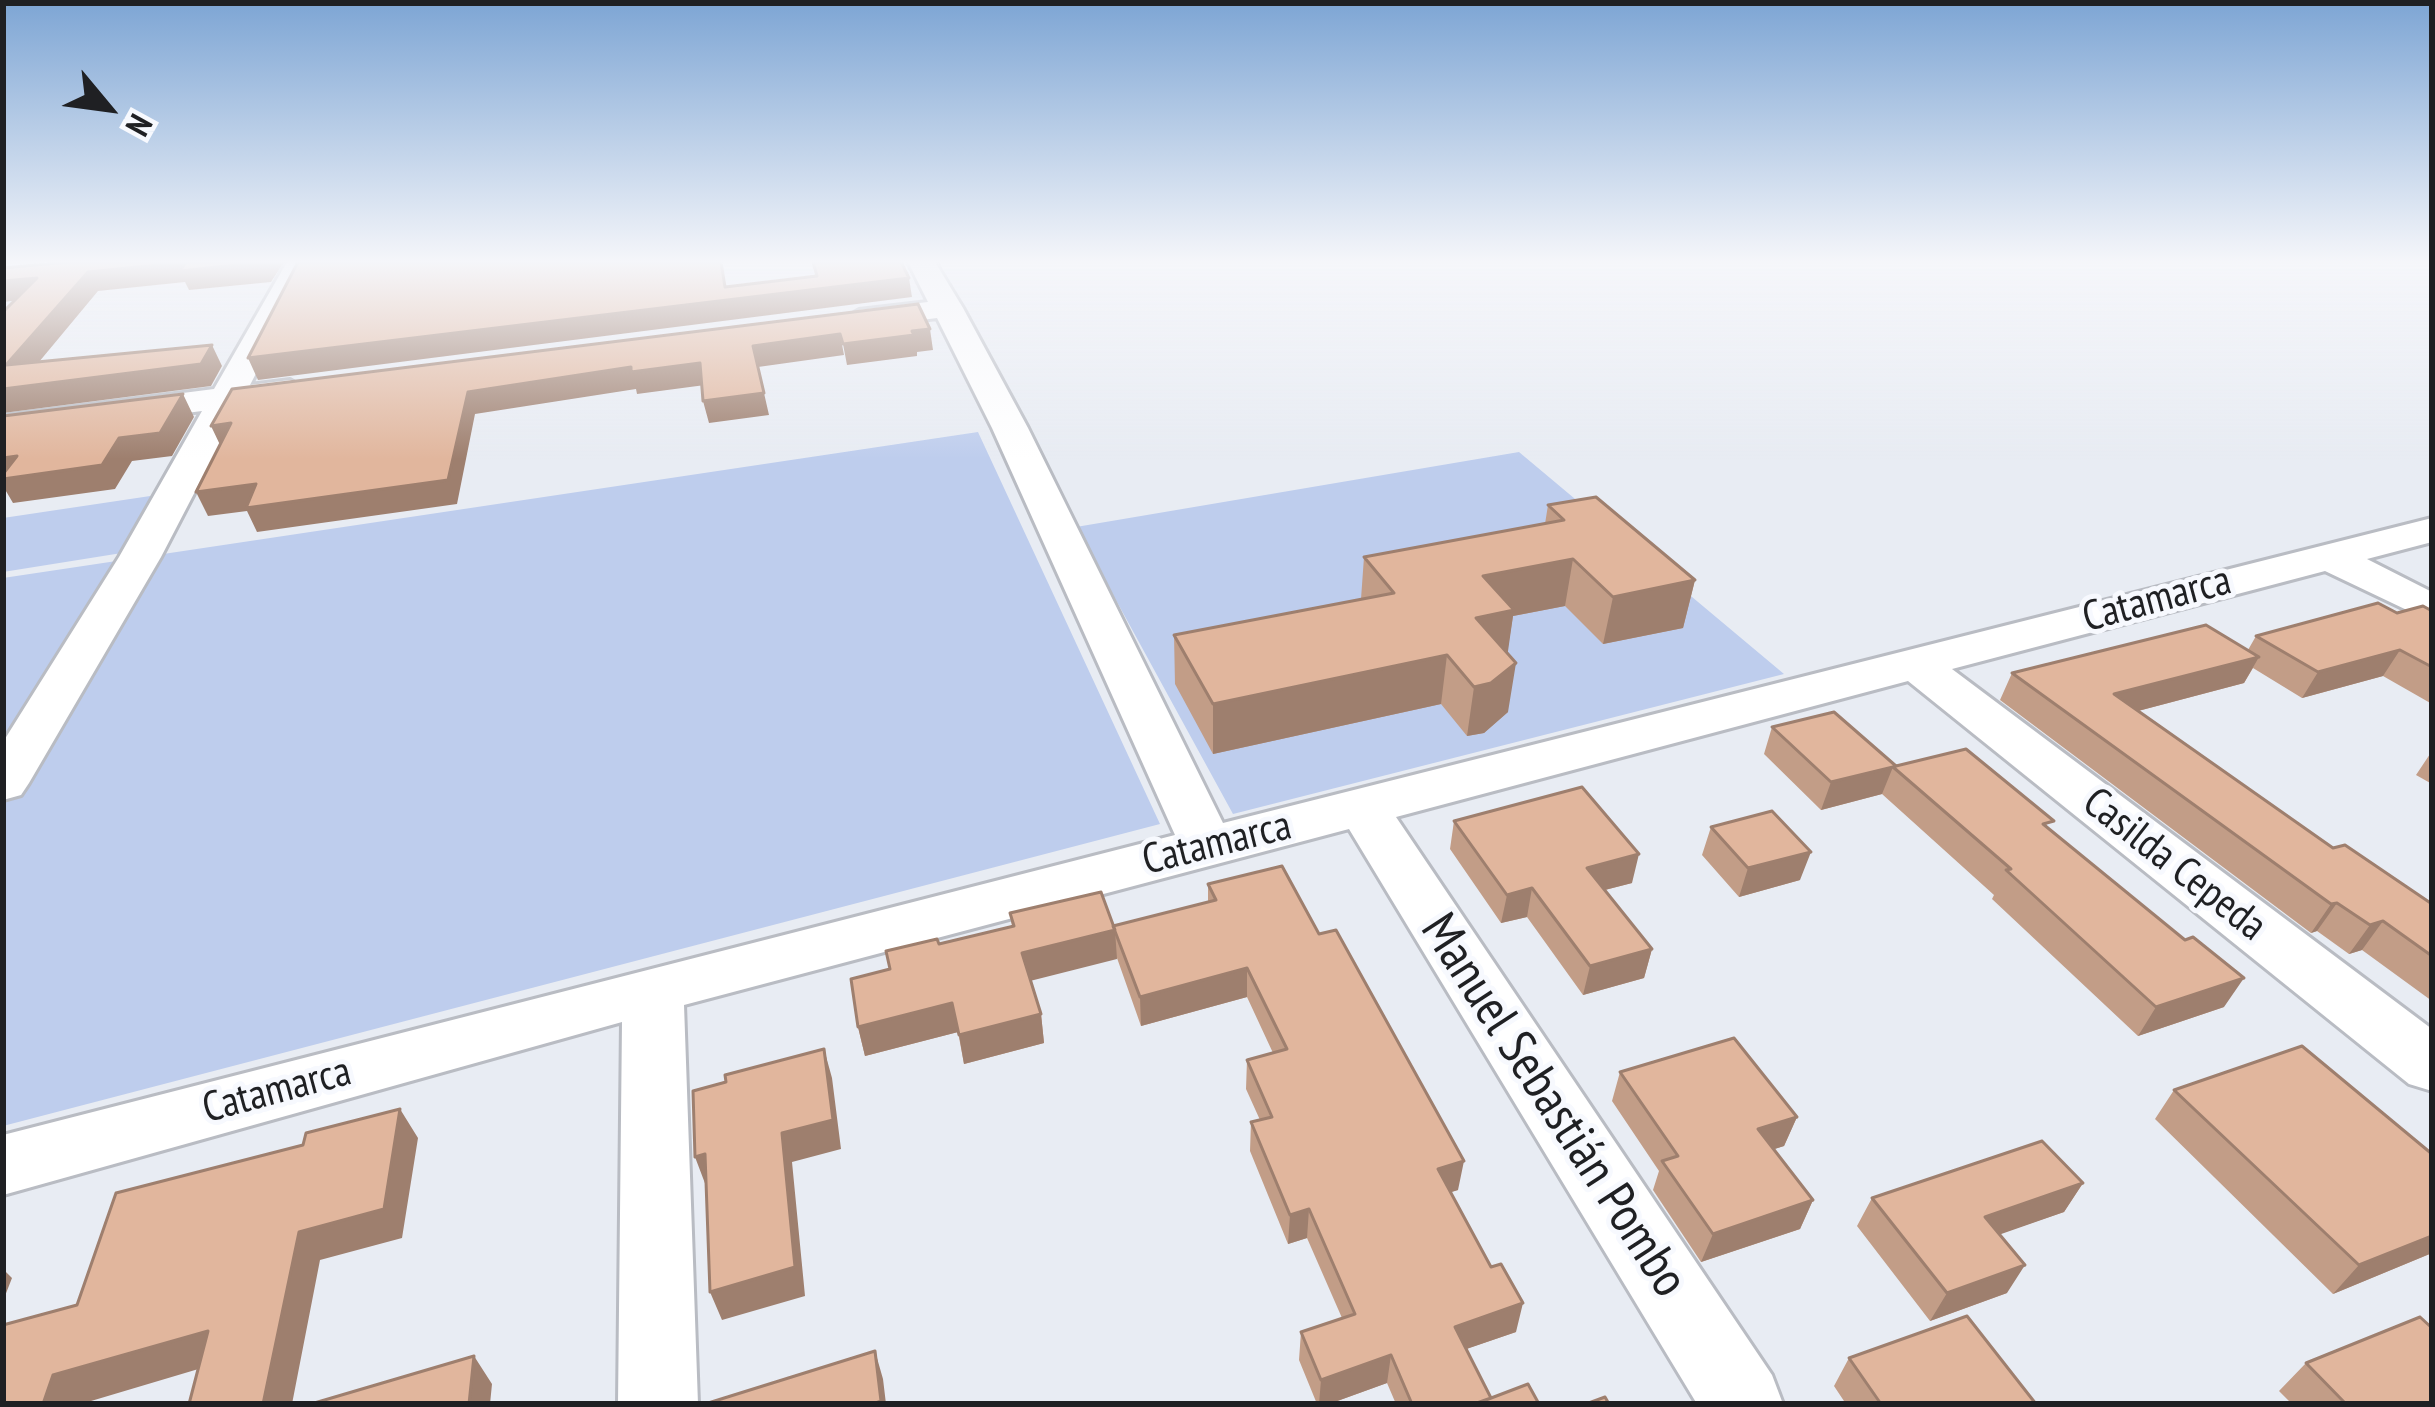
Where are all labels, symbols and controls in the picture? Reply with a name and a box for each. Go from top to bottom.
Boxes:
north arrow [48,48,168,168]
text: N [117,107,163,144]
street label: Catamarca [2077,556,2237,644]
street label: Casilda Cepeda [2072,778,2276,952]
street label: Catamarca [1138,801,1296,887]
street label: Manuel Sebastián Pombo [1407,903,1699,1309]
street label: Catamarca [197,1047,357,1135]

